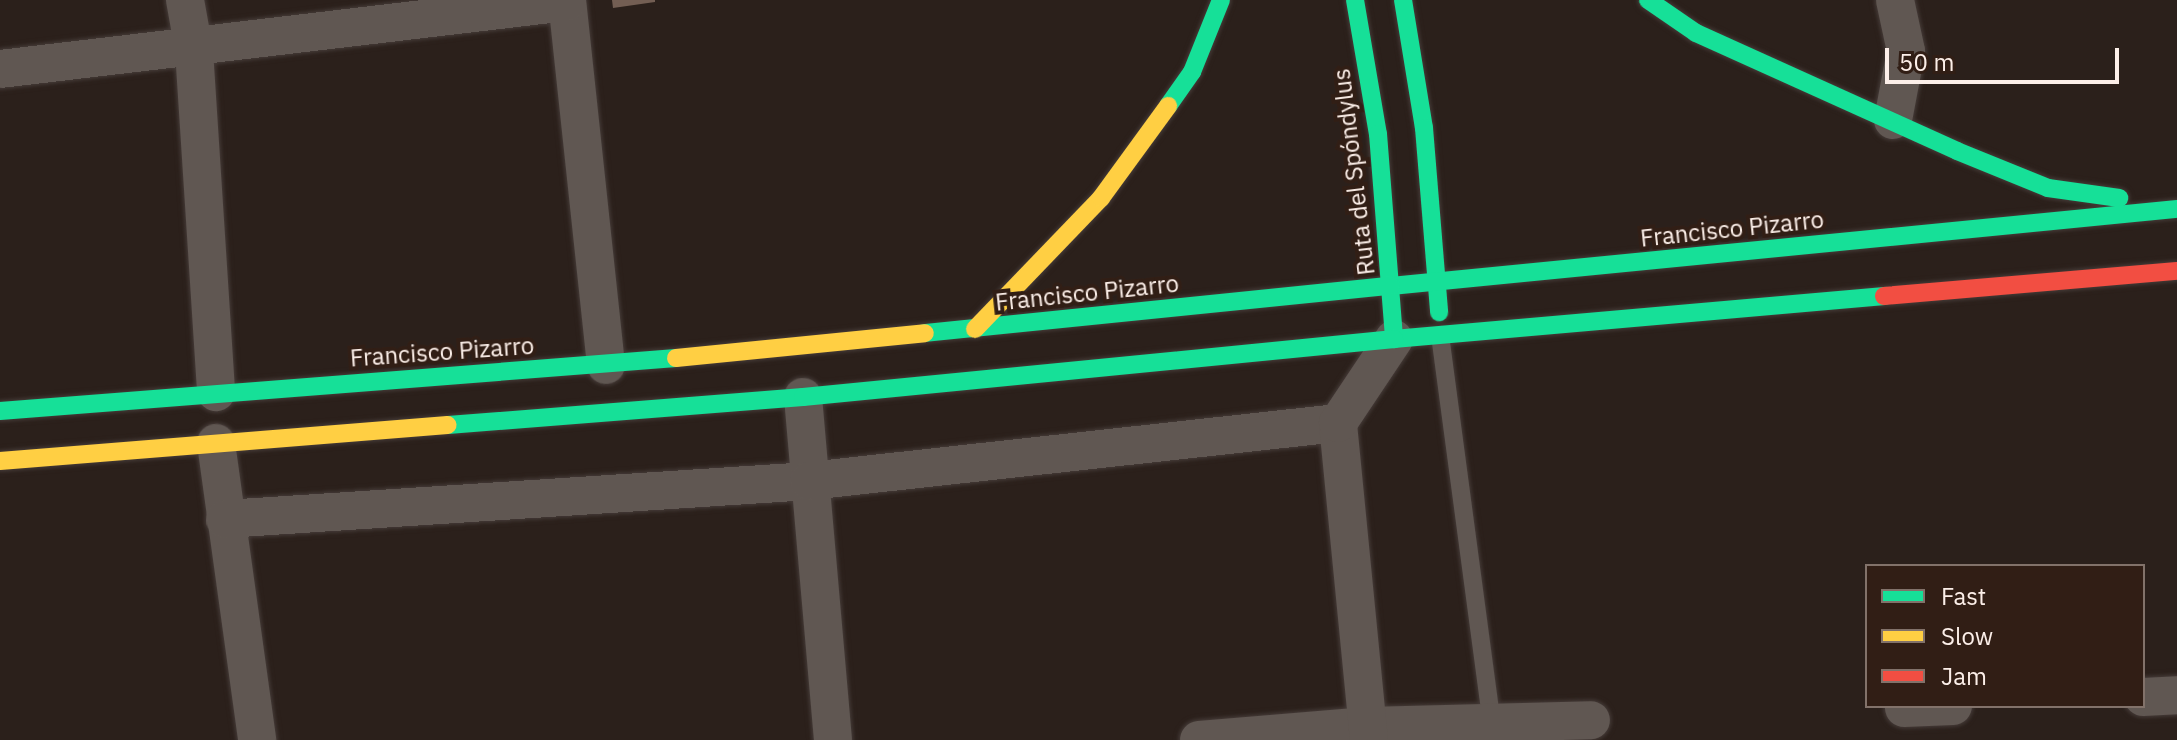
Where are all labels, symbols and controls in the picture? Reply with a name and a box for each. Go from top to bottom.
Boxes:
scale bar [1889,32,2123,82]
text: 50 m [1899,46,1954,78]
street label: Ruta del Spóndylus [1327,67,1381,277]
street label: Francisco Pizarro [1639,205,1825,253]
street label: Francisco Pizarro [994,269,1180,317]
street label: Francisco Pizarro [349,331,535,373]
legend [1865,564,2145,708]
text: Fast [1941,580,1986,612]
text: Slow [1941,620,1993,652]
text: Jam [1941,660,1987,692]

